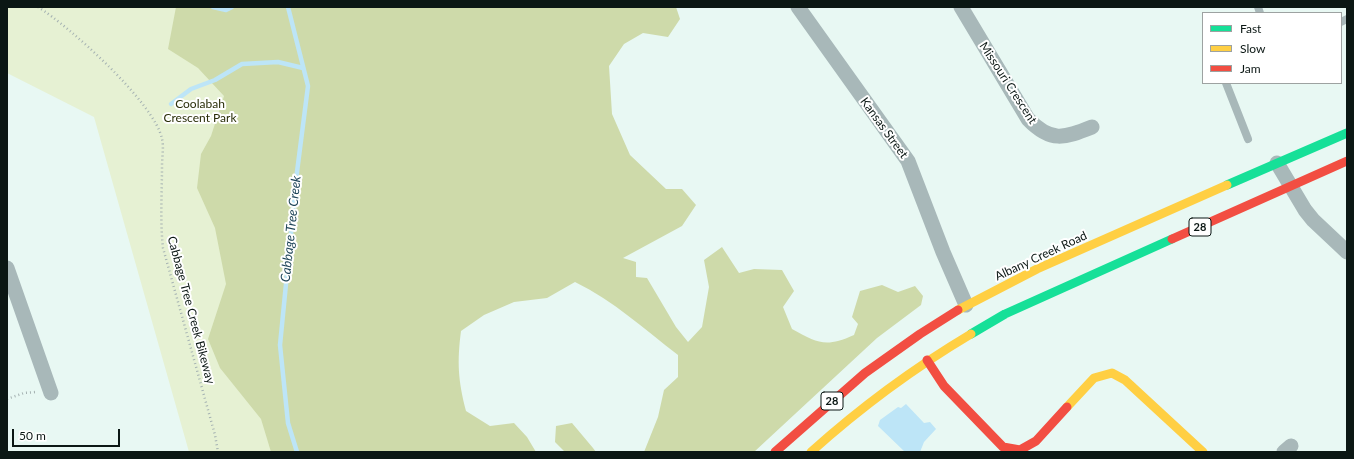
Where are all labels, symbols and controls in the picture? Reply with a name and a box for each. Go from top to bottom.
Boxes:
legend [1202,12,1342,84]
text: Fast [1240,21,1261,36]
street label: Missouri Crescent [976,39,1040,127]
text: Slow [1240,41,1265,56]
text: Jam [1240,61,1261,76]
street label: Kansas Street [857,95,911,161]
park label: Coolabah Crescent Park [163,97,237,125]
water label: Cabbage Tree Creek [278,175,304,283]
road number: 28 [1189,218,1211,236]
street label: Albany Creek Road [993,228,1089,284]
street label: Cabbage Tree Creek Bikeway [164,235,218,385]
road number: 28 [821,392,843,410]
scale bar [14,421,122,447]
text: 50 m [19,428,46,443]

